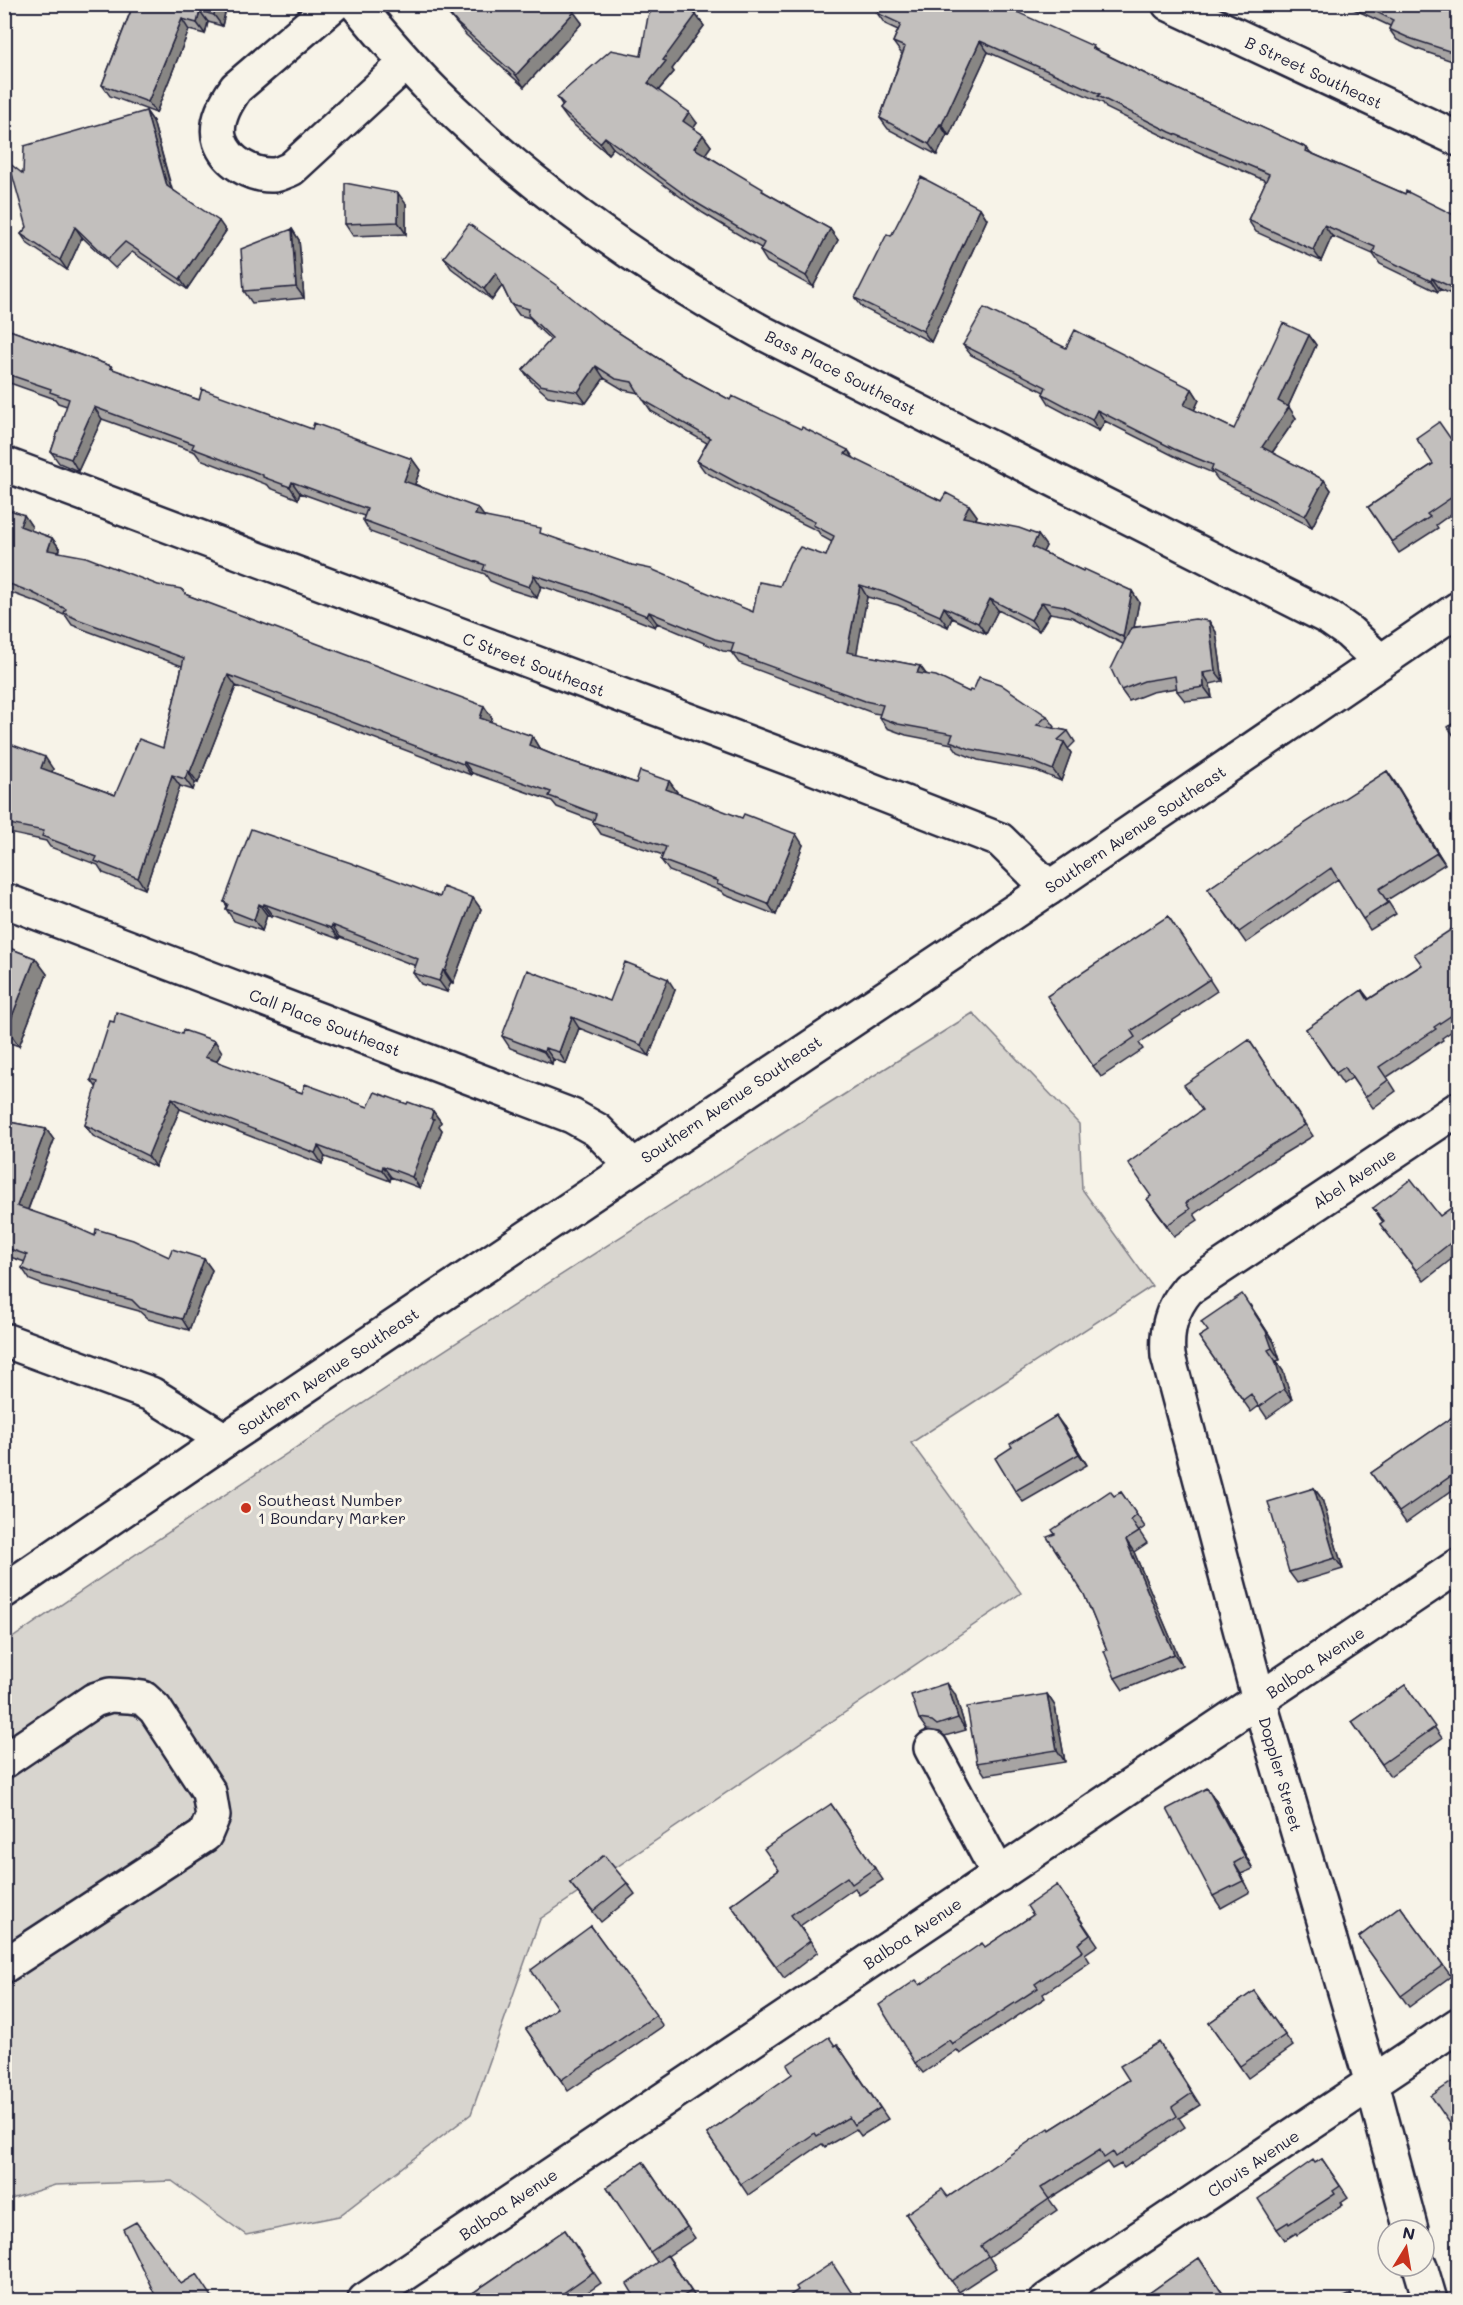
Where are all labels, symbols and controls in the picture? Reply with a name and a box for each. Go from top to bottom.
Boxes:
street label: B Street Southeast [1242,31,1386,113]
street label: Bass Place Southeast [762,325,920,419]
street label: C Street Southeast [460,627,608,701]
street label: Southern Avenue Southeast [1041,761,1229,897]
street label: Call Place Southeast [246,983,404,1061]
street label: Southern Avenue Southeast [637,1031,825,1167]
street label: Abel Avenue [1308,1143,1400,1213]
street label: Southern Avenue Southeast [234,1303,422,1439]
place label: Southeast Number 1 Boundary Marker [258,1489,406,1528]
marker: Southeast Number 1 Boundary Marker [239,1501,253,1515]
street label: Balboa Avenue [1262,1621,1368,1703]
street label: Doppler Street [1255,1714,1307,1834]
street label: Balboa Avenue [859,1892,965,1974]
street label: Clovis Avenue [1203,2125,1303,2201]
street label: Balboa Avenue [455,2163,561,2245]
north arrow [1376,2218,1436,2278]
text: N [1401,2221,1417,2244]

